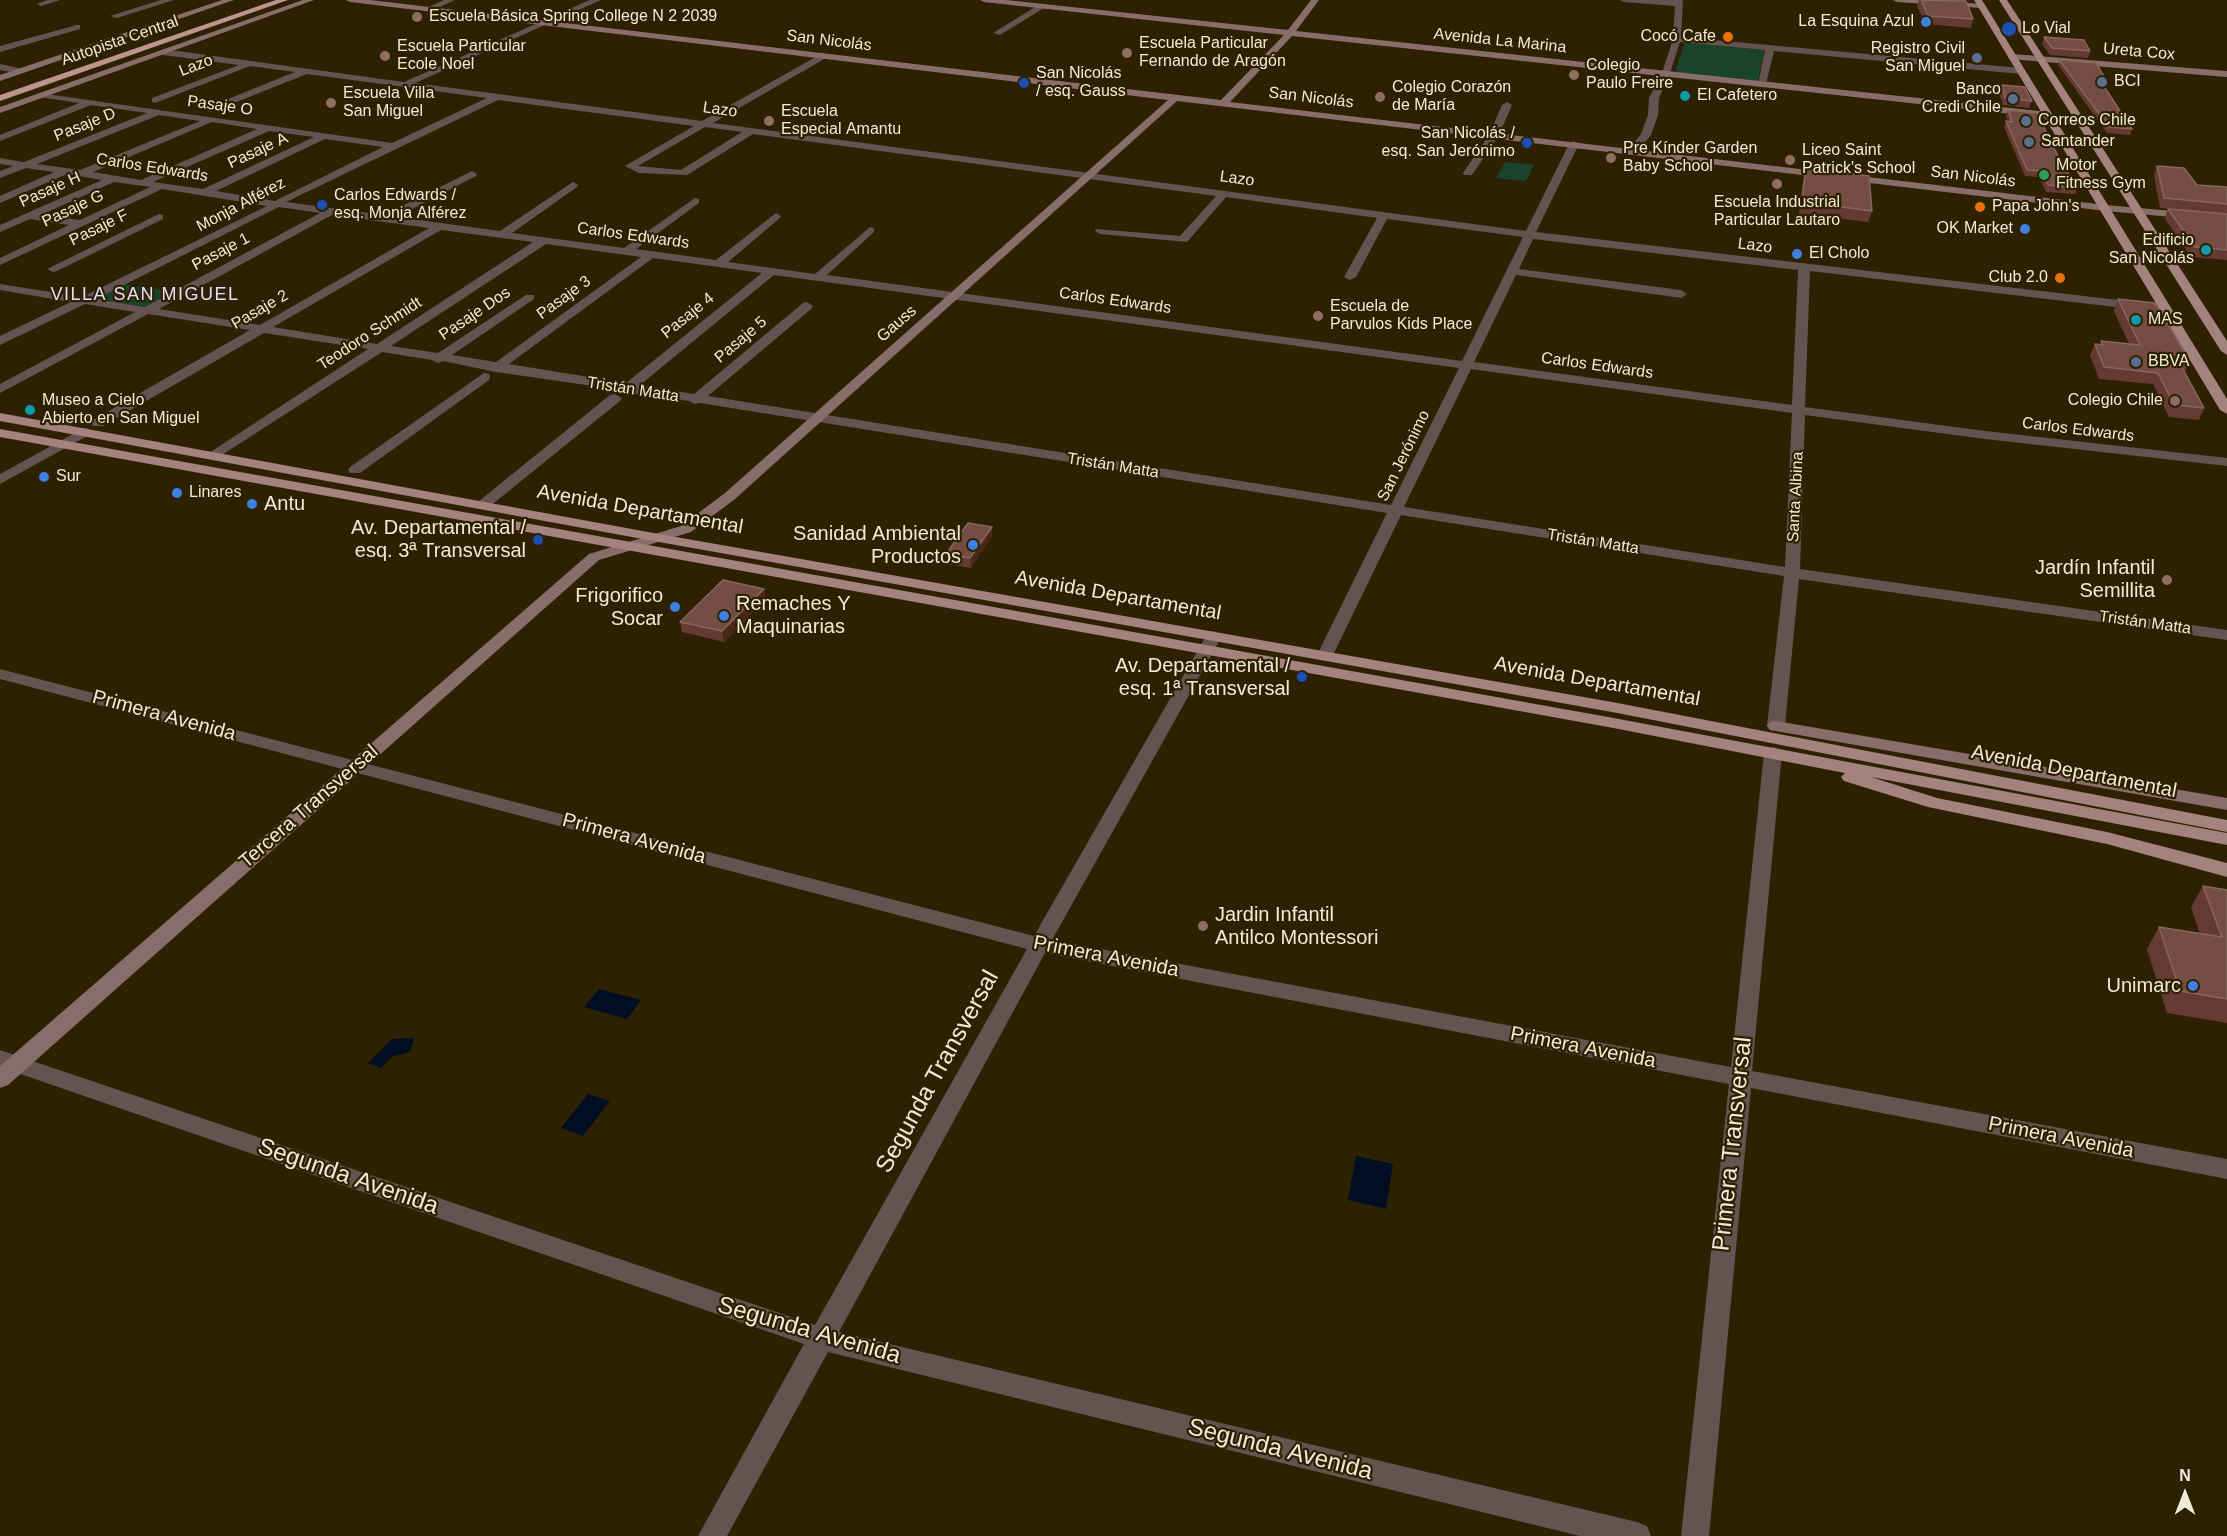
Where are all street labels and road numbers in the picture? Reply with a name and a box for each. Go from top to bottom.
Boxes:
street label: Autopista Central [59,12,181,70]
street label: Avenida La Marina [1433,24,1567,58]
street label: San Nicolás [785,26,873,56]
street label: Ureta Cox [2102,39,2176,65]
street label: Lazo [176,51,216,81]
street label: San Nicolás [1267,83,1355,113]
street label: Pasaje O [186,92,254,120]
street label: Lazo [701,98,739,122]
street label: Pasaje D [51,104,119,146]
street label: Pasaje A [225,129,291,173]
street label: Carlos Edwards [95,150,209,186]
street label: San Nicolás [1929,162,2017,192]
street label: Lazo [1218,167,1256,191]
street label: Pasaje H [16,168,84,212]
street label: Monja Alférez [193,174,289,236]
street label: Pasaje G [39,186,107,232]
street label: Pasaje F [66,206,132,250]
street label: Carlos Edwards [576,219,690,253]
street label: Pasaje 1 [189,229,253,275]
street label: Lazo [1737,234,1773,258]
street label: Pasaje 3 [533,272,595,324]
street label: Pasaje Dos [436,283,514,345]
street label: Carlos Edwards [1058,284,1172,318]
street label: Pasaje 2 [228,286,292,334]
street label: Pasaje 4 [658,289,718,343]
street label: Teodoro Schmidt [314,293,426,375]
street label: Gauss [873,302,921,346]
street label: Pasaje 5 [711,313,771,367]
street label: Carlos Edwards [1540,349,1654,383]
street label: Tristán Matta [586,373,680,407]
street label: San Jerónimo [1374,407,1434,505]
street label: Carlos Edwards [2021,414,2135,446]
street label: Tristán Matta [1066,449,1160,483]
street label: Santa Albina [1784,451,1808,543]
street label: Avenida Departamental [535,480,745,540]
street label: Tristán Matta [1546,525,1640,559]
street label: Avenida Departamental [1013,566,1223,626]
street label: Tristán Matta [2098,607,2192,639]
street label: Avenida Departamental [1492,652,1702,712]
street label: Primera Avenida [90,685,238,747]
street label: Tercera Transversal [235,740,383,874]
street label: Avenida Departamental [1969,740,2179,804]
street label: Primera Avenida [560,808,708,870]
street label: Primera Avenida [1031,931,1181,983]
street label: Segunda Transversal [870,966,1006,1178]
street label: Primera Avenida [1508,1022,1658,1074]
street label: Primera Transversal [1707,1036,1759,1252]
street label: Primera Avenida [1986,1112,2136,1164]
street label: Segunda Avenida [254,1133,442,1221]
street label: Segunda Avenida [714,1291,904,1371]
street label: Segunda Avenida [1185,1413,1375,1487]

